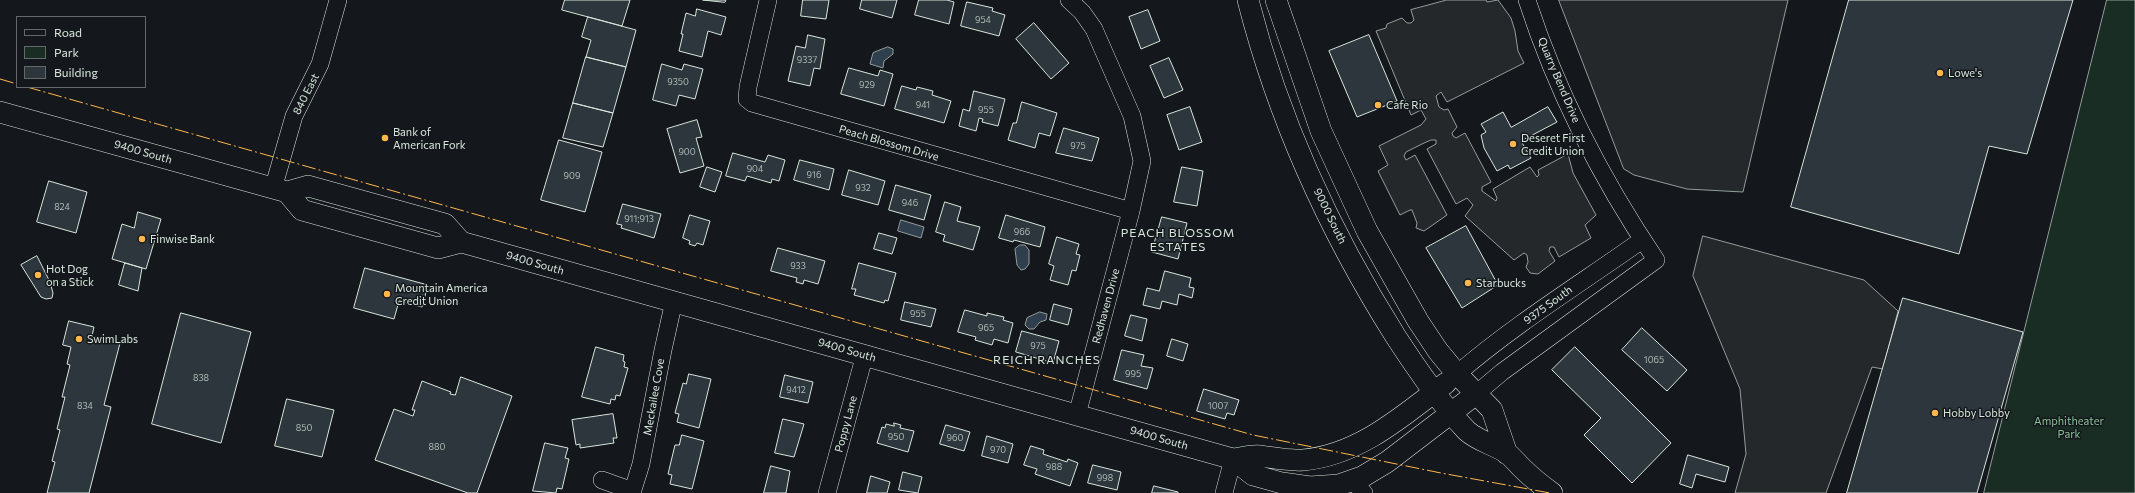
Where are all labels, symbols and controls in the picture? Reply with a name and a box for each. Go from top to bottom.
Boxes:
house number: 954 [975,15,991,25]
legend [16,16,146,88]
text: Road [54,25,82,39]
street label: Quarry Bend Drive [1535,35,1583,125]
text: Park [54,45,79,59]
house number: 9337 [797,55,817,65]
text: Building [54,65,98,79]
place label: Lowe's [1948,66,1982,80]
marker: Lowe's [1935,68,1945,78]
street label: 840 East [290,71,322,117]
house number: 9350 [667,77,689,87]
house number: 929 [859,80,875,90]
place label: Cafe Rio [1386,98,1428,112]
house number: 941 [916,100,930,110]
marker: Cafe Rio [1373,100,1383,110]
house number: 955 [978,105,994,115]
street label: Peach Blossom Drive [838,122,940,164]
place label: Bank of American Fork [393,125,466,151]
place label: Deseret First Credit Union [1521,131,1585,157]
marker: Bank of American Fork [380,133,390,143]
street label: 9400 South [112,137,174,167]
marker: Deseret First Credit Union [1508,139,1518,149]
house number: 975 [1070,141,1086,151]
house number: 900 [678,147,696,157]
house number: 904 [747,164,763,174]
house number: 916 [807,170,821,180]
house number: 909 [564,171,580,181]
house number: 932 [855,183,871,193]
street label: 9000 South [1311,186,1349,246]
house number: 946 [902,198,918,208]
house number: 824 [54,202,70,212]
house number: 911;913 [624,214,654,224]
district label: PEACH BLOSSOM ESTATES [1121,226,1235,254]
house number: 966 [1014,227,1030,237]
place label: Finwise Bank [150,232,215,246]
marker: Finwise Bank [137,234,147,244]
street label: 9400 South [504,248,566,278]
house number: 933 [790,261,806,271]
place label: Hot Dog on a Stick [46,262,94,288]
street label: Redhaven Drive [1090,267,1122,345]
marker: Hot Dog on a Stick [33,270,43,280]
place label: Starbucks [1476,276,1526,290]
marker: Starbucks [1463,278,1473,288]
place label: Mountain America Credit Union [395,281,487,307]
street label: 9375 South [1521,283,1575,327]
marker: Mountain America Credit Union [382,289,392,299]
house number: 955 [910,309,926,319]
house number: 965 [978,323,994,333]
place label: SwimLabs [87,332,138,346]
marker: SwimLabs [74,334,84,344]
street label: 9400 South [816,335,878,365]
house number: 975 [1030,341,1046,351]
district label: REICH RANCHES [993,353,1101,367]
house number: 1065 [1644,355,1664,365]
street label: Meckailee Cove [641,357,667,437]
house number: 995 [1125,369,1141,379]
house number: 838 [193,373,209,383]
house number: 9412 [786,385,806,395]
street label: Poppy Lane [832,394,860,454]
house number: 834 [77,401,93,411]
house number: 1007 [1208,401,1228,411]
place label: Hobby Lobby [1943,406,2010,420]
marker: Hobby Lobby [1930,408,1940,418]
park label: Amphitheater Park [2034,414,2104,440]
house number: 850 [296,423,312,433]
street label: 9400 South [1128,423,1190,453]
house number: 950 [888,432,904,442]
house number: 960 [947,433,963,443]
house number: 880 [429,442,445,452]
house number: 970 [990,445,1006,455]
house number: 988 [1046,462,1062,472]
house number: 998 [1097,473,1113,483]

